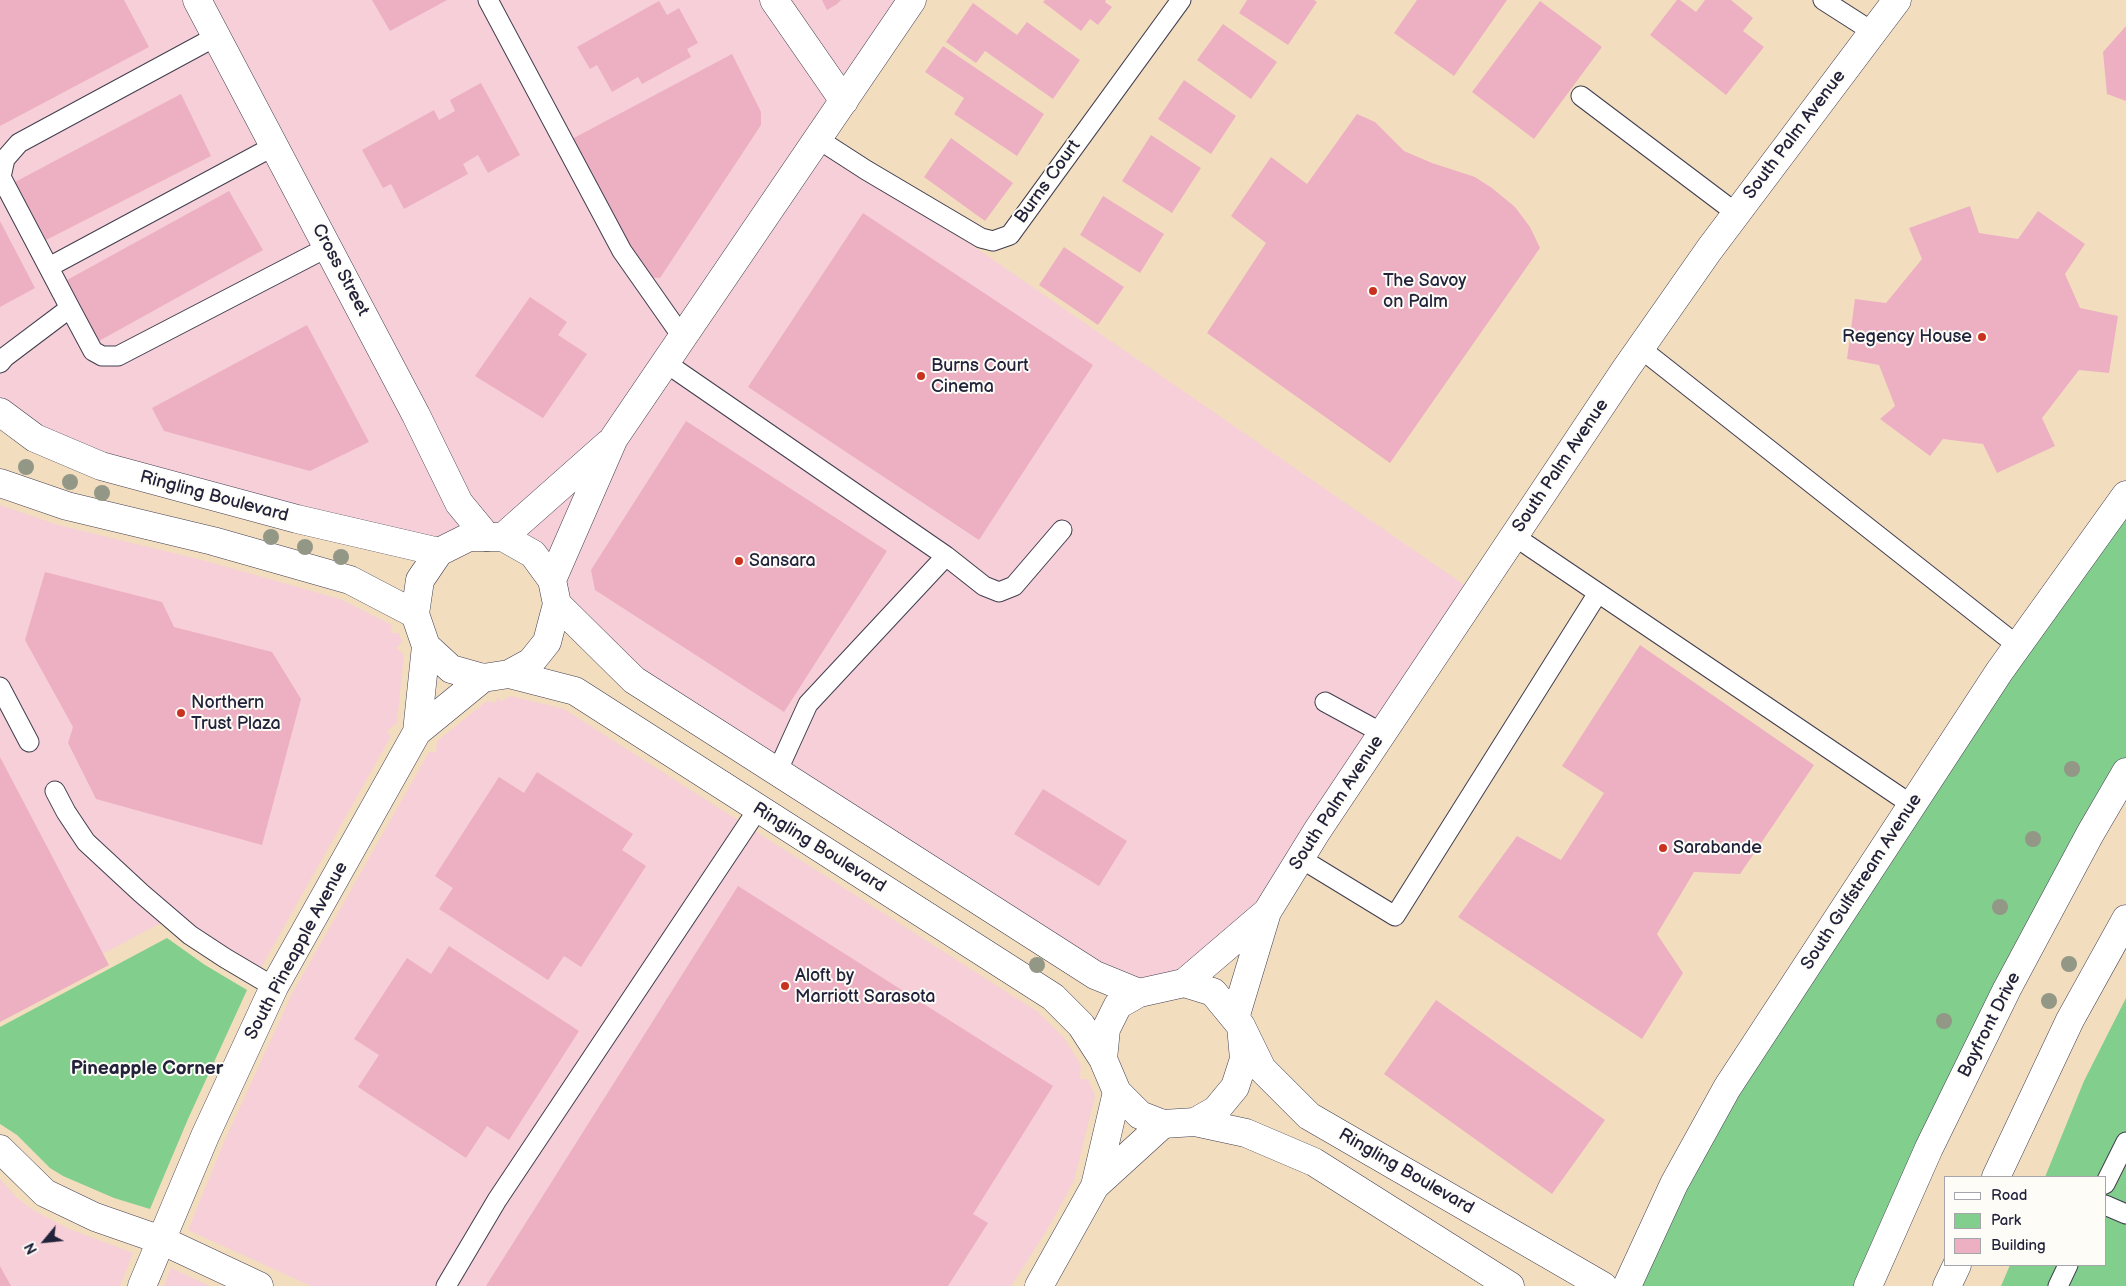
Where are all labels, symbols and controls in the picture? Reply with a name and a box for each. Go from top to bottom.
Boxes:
street label: South Palm Avenue [1739,66,1851,204]
street label: Burns Court [1011,136,1085,228]
street label: Cross Street [307,220,373,320]
place label: The Savoy on Palm [1383,270,1466,312]
marker: The Savoy on Palm [1367,285,1379,297]
place label: Regency House [1842,326,1972,348]
marker: Regency House [1976,331,1988,343]
place label: Burns Court Cinema [931,355,1029,398]
marker: Burns Court Cinema [915,370,927,382]
street label: South Palm Avenue [1508,395,1614,537]
street label: Ringling Boulevard [137,467,291,527]
place label: Sansara [749,550,816,572]
marker: Sansara [733,555,745,567]
place label: Northern Trust Plaza [191,692,281,734]
marker: Northern Trust Plaza [175,707,187,719]
street label: South Palm Avenue [1285,732,1389,874]
street label: South Gulfstream Avenue [1797,790,1927,974]
street label: Ringling Boulevard [748,798,890,898]
place label: Sarabande [1673,837,1762,859]
marker: Sarabande [1657,842,1669,854]
street label: South Pineapple Avenue [241,858,353,1044]
place label: Aloft by Marriott Sarasota [795,965,935,1008]
street label: Bayfront Drive [1954,969,2026,1081]
marker: Aloft by Marriott Sarasota [779,980,791,992]
district label: Pineapple Corner [71,1058,223,1080]
street label: Ringling Boulevard [1334,1124,1478,1220]
legend [1944,1176,2106,1266]
text: Road [1991,1186,2027,1205]
text: Park [1991,1211,2021,1230]
north arrow [20,1216,70,1266]
text: Building [1991,1236,2046,1255]
text: N [21,1240,41,1257]

